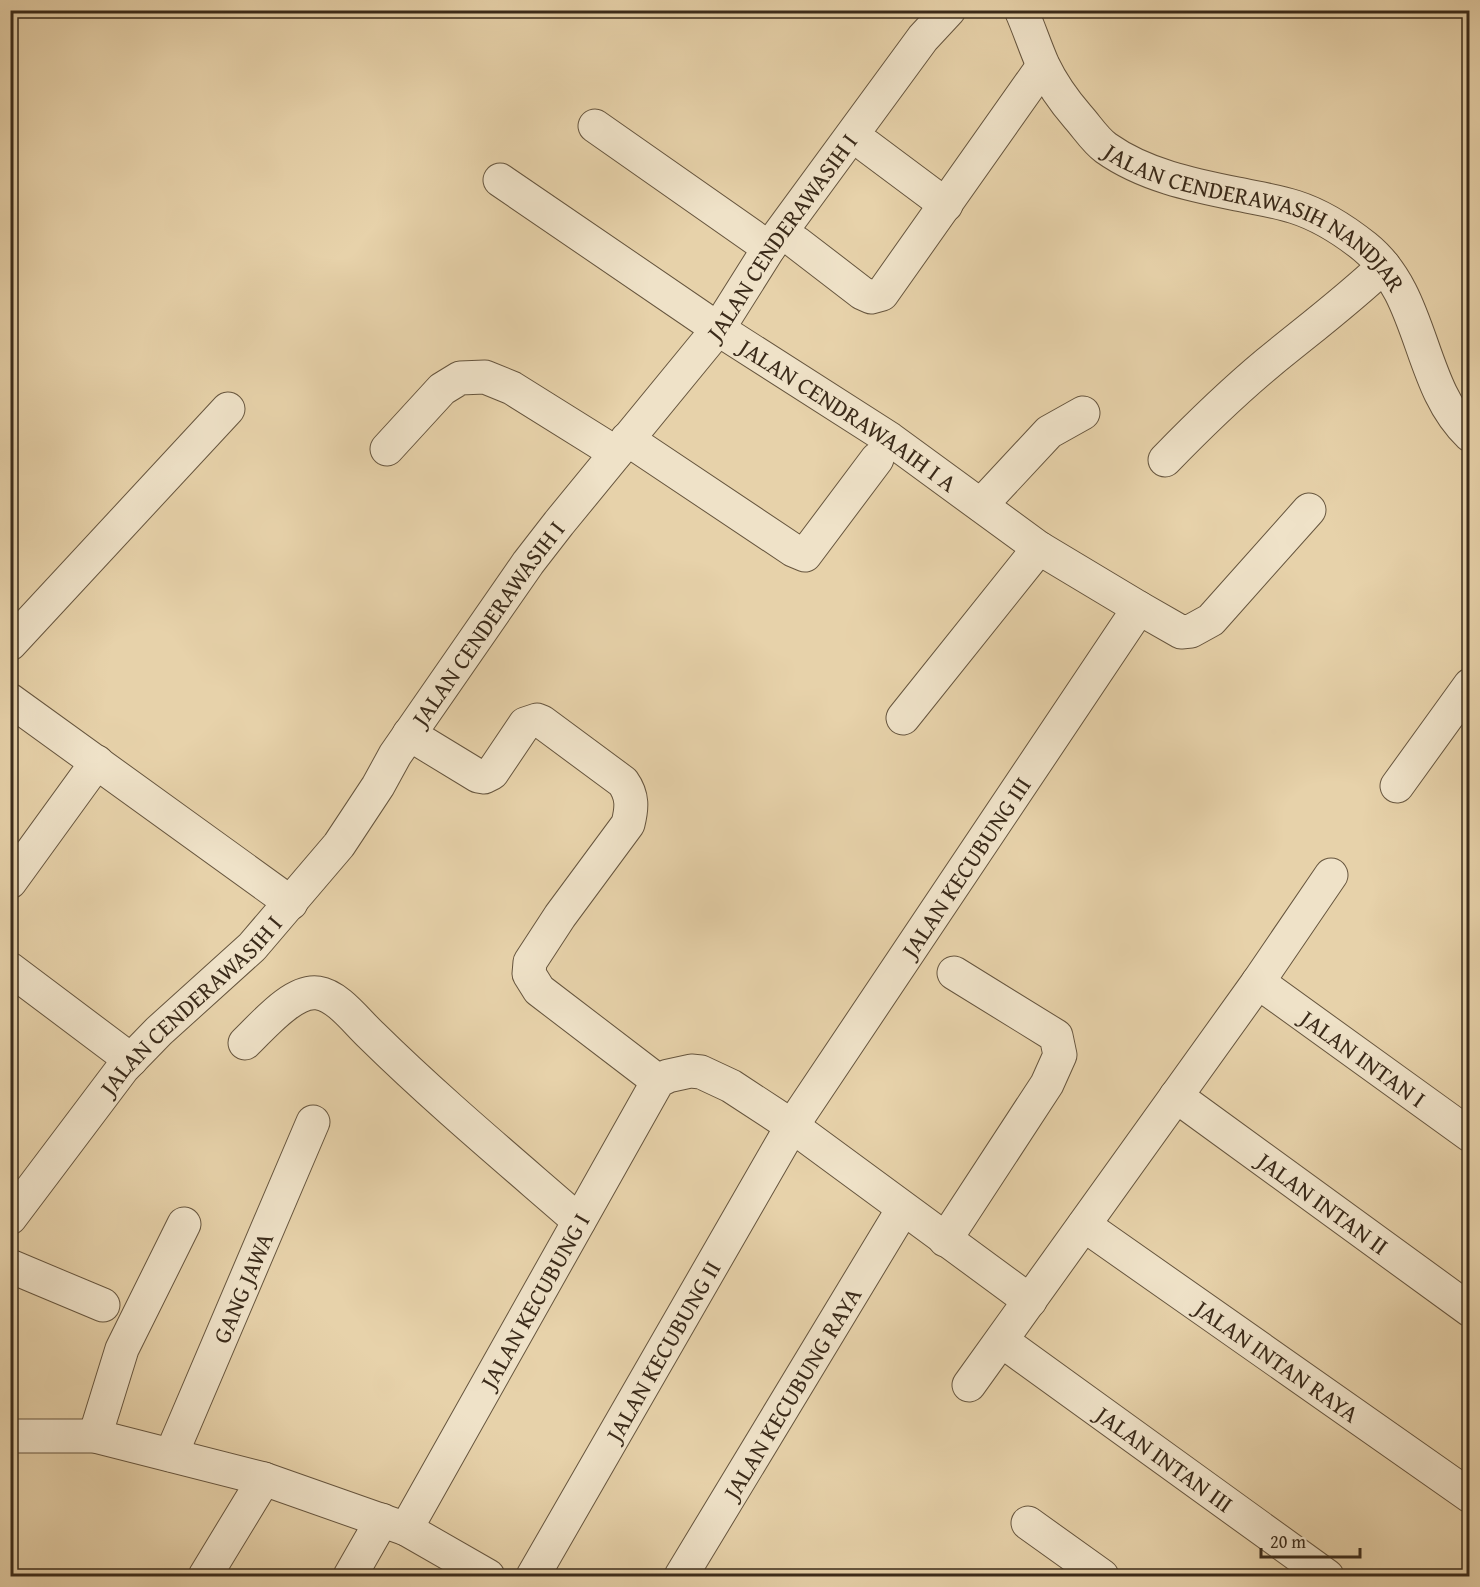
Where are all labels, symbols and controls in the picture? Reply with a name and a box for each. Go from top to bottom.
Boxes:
street label: JALAN CENDERAWASIH I [696,126,865,350]
street label: JALAN CENDERAWASIH NANDJAR [1095,132,1414,298]
street label: JALAN CENDRAWAAIH I A [730,328,965,500]
street label: JALAN CENDERAWASIH I [401,513,572,736]
street label: JALAN KECUBUNG III [891,769,1039,967]
street label: JALAN CENDERAWASIH I [89,907,290,1105]
street label: JALAN INTAN I [1291,999,1433,1115]
street label: JALAN INTAN II [1248,1142,1396,1263]
street label: JALAN KECUBUNG I [470,1206,598,1398]
street label: GANG JAWA [203,1226,282,1349]
street label: JALAN KECUBUNG II [595,1254,729,1450]
street label: JALAN KECUBUNG RAYA [712,1280,870,1508]
street label: JALAN INTAN RAYA [1185,1289,1367,1431]
street label: JALAN INTAN III [1086,1395,1241,1520]
scale bar [1261,1521,1360,1559]
text: 20 m [1270,1528,1306,1555]

